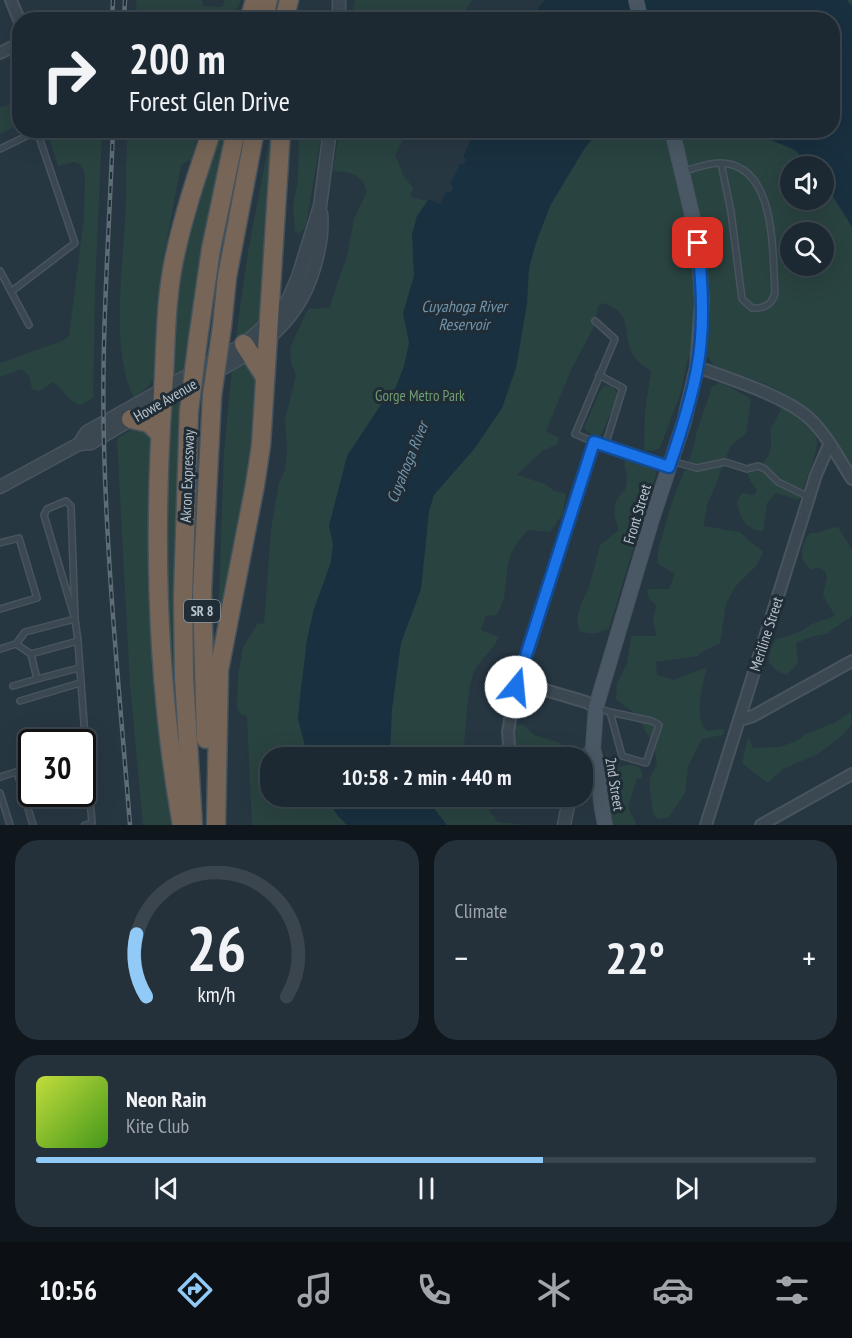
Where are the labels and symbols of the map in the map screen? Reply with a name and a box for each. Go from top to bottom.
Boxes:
pin [672,217,723,268]
water label: Cuyahoga River Reservoir [421,296,509,334]
street label: Howe Avenue [130,374,200,426]
park label: Gorge Metro Park [375,386,465,405]
water label: Cuyahoga River [382,416,433,505]
street label: Akron Expressway [176,429,198,523]
street label: Front Street [619,482,655,546]
street label: Meriline Street [745,595,787,673]
road number: SR 8 [184,600,220,622]
position arrow [484,655,548,719]
speed limit sign: 30 [18,729,96,807]
street label: 2nd Street [601,756,629,812]

